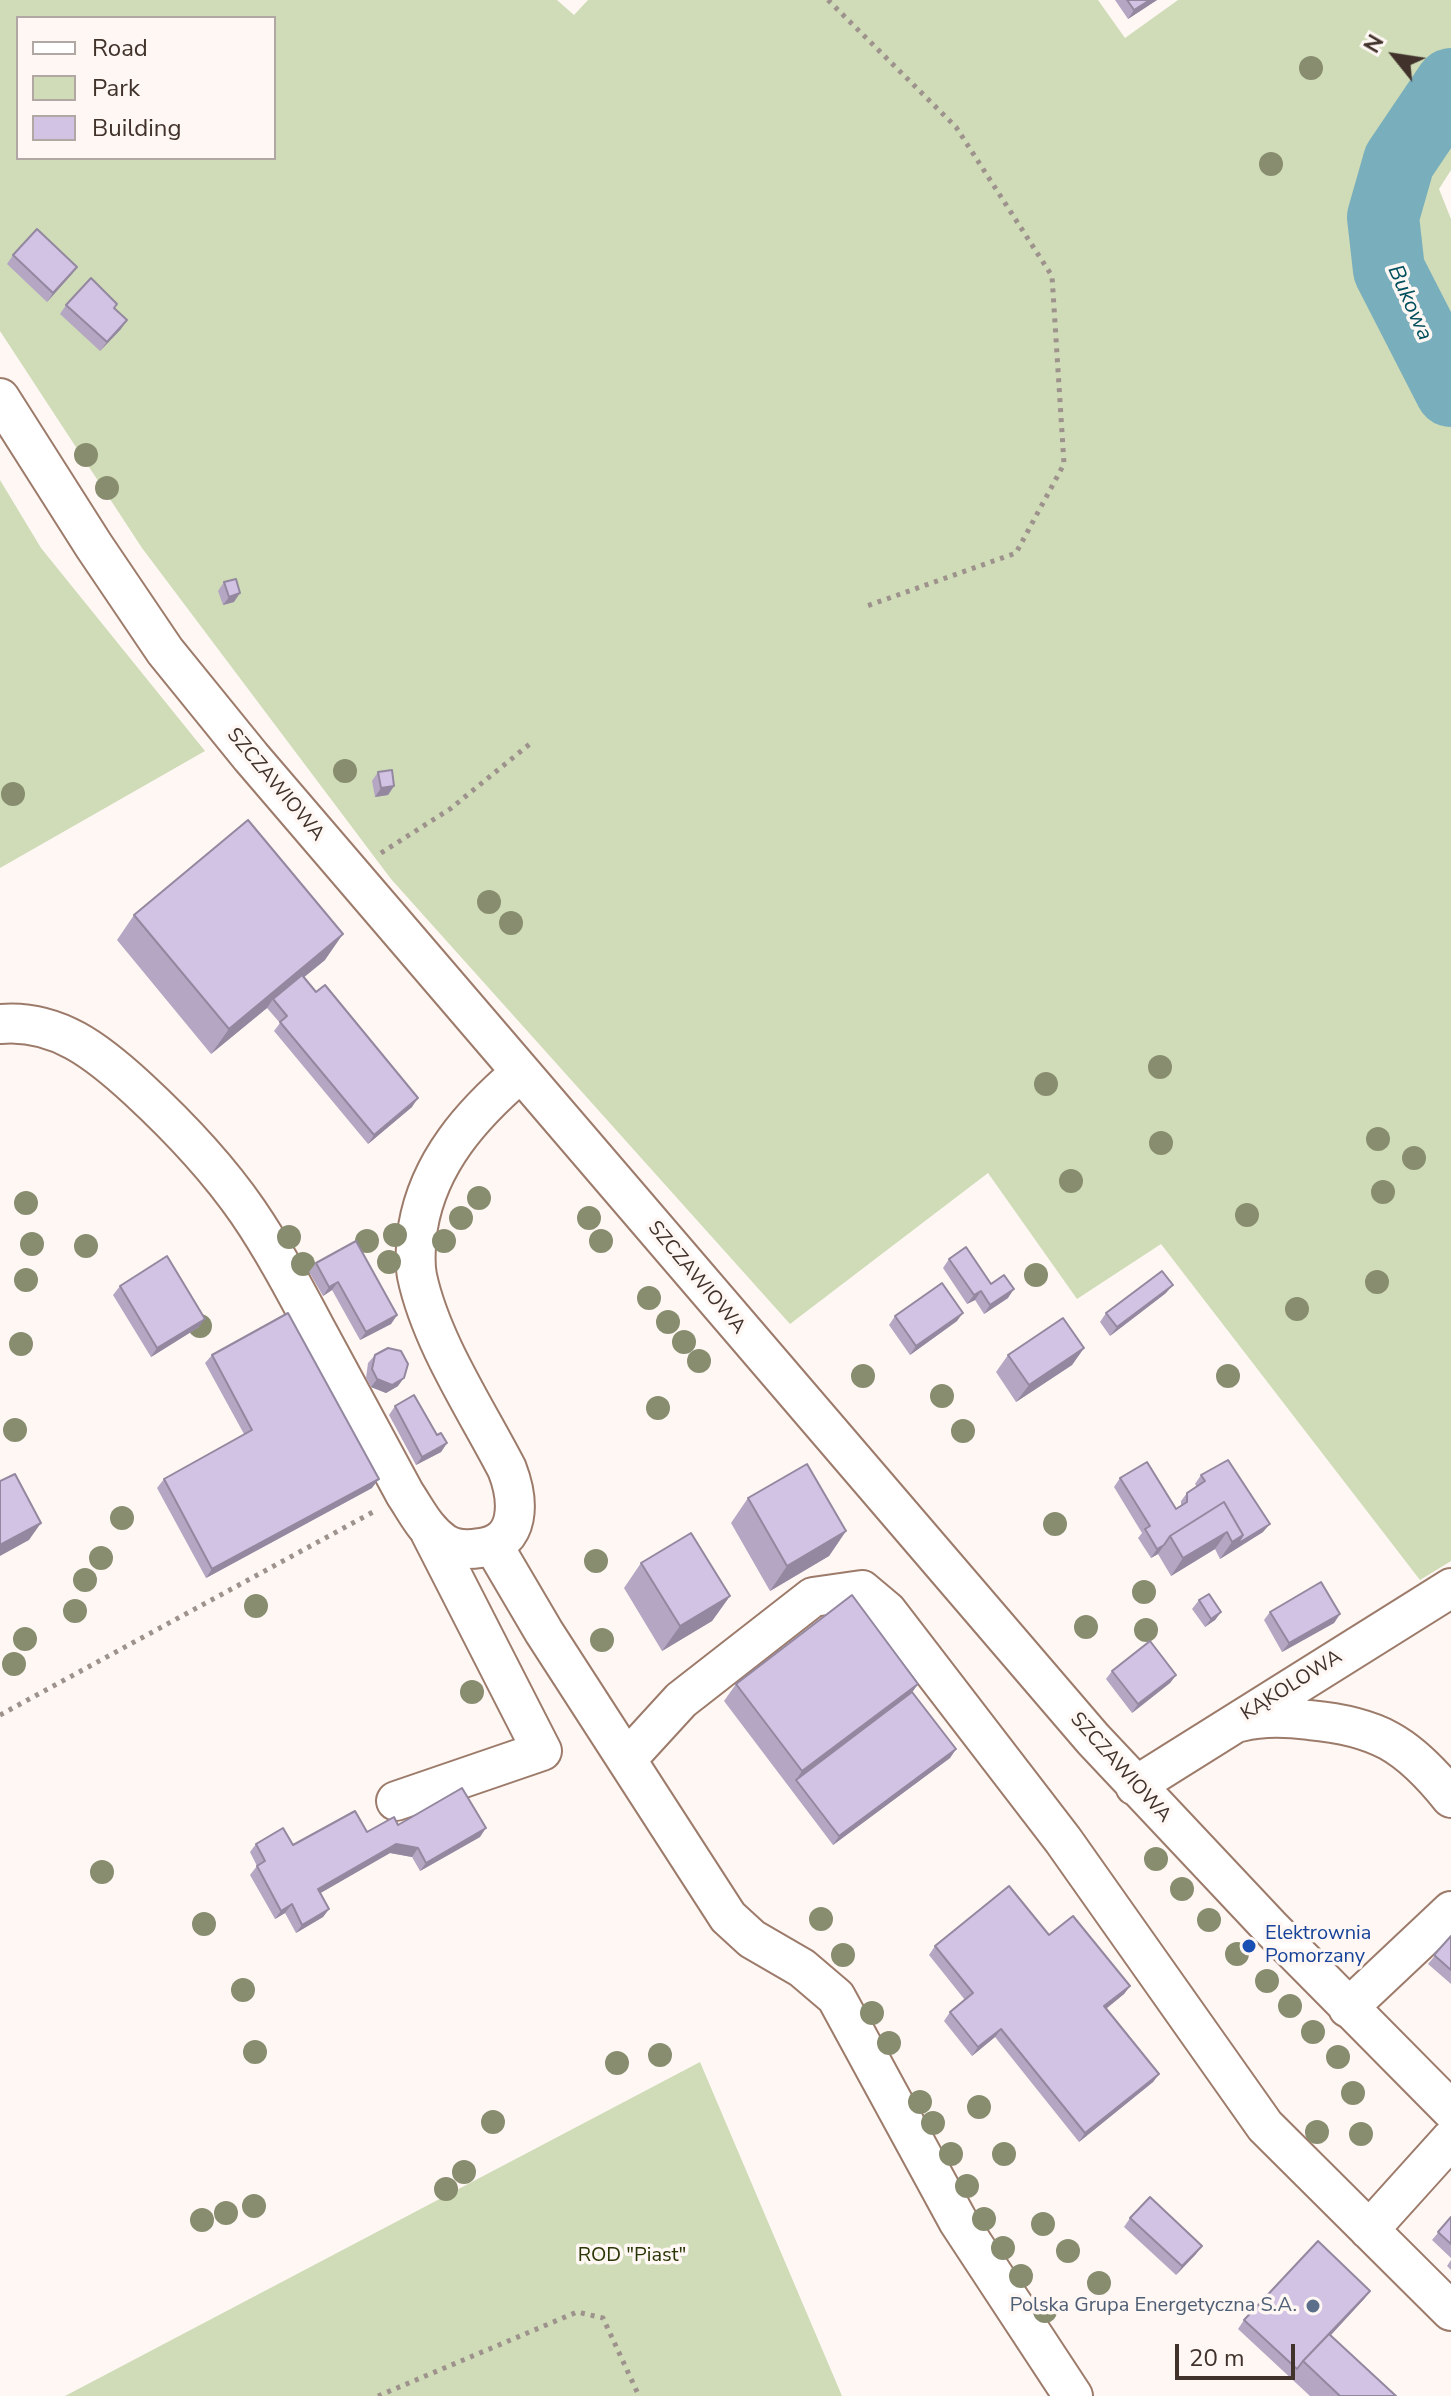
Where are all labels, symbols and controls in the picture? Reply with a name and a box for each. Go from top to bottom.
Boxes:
legend [16,16,276,160]
north arrow [1355,16,1435,96]
text: N [1357,29,1391,59]
text: Road [92,32,148,64]
text: Park [92,72,140,104]
text: Building [92,112,182,144]
water label: Bukowa [1381,261,1437,345]
street label: SZCZAWIOWA [221,724,329,846]
street label: SZCZAWIOWA [642,1217,750,1339]
street label: KĄKOLOWA [1237,1646,1347,1726]
street label: SZCZAWIOWA [1064,1708,1176,1828]
place label: Elektrownia Pomorzany [1265,1922,1371,1969]
marker: Elektrownia Pomorzany [1240,1937,1258,1955]
park label: ROD "Piast" [578,2244,686,2268]
place label: Polska Grupa Energetyczna S.A. [1010,2294,1297,2318]
marker: Polska Grupa Energetyczna S.A. [1304,2297,1322,2315]
scale bar [1179,2328,1299,2378]
text: 20 m [1189,2342,1245,2374]

